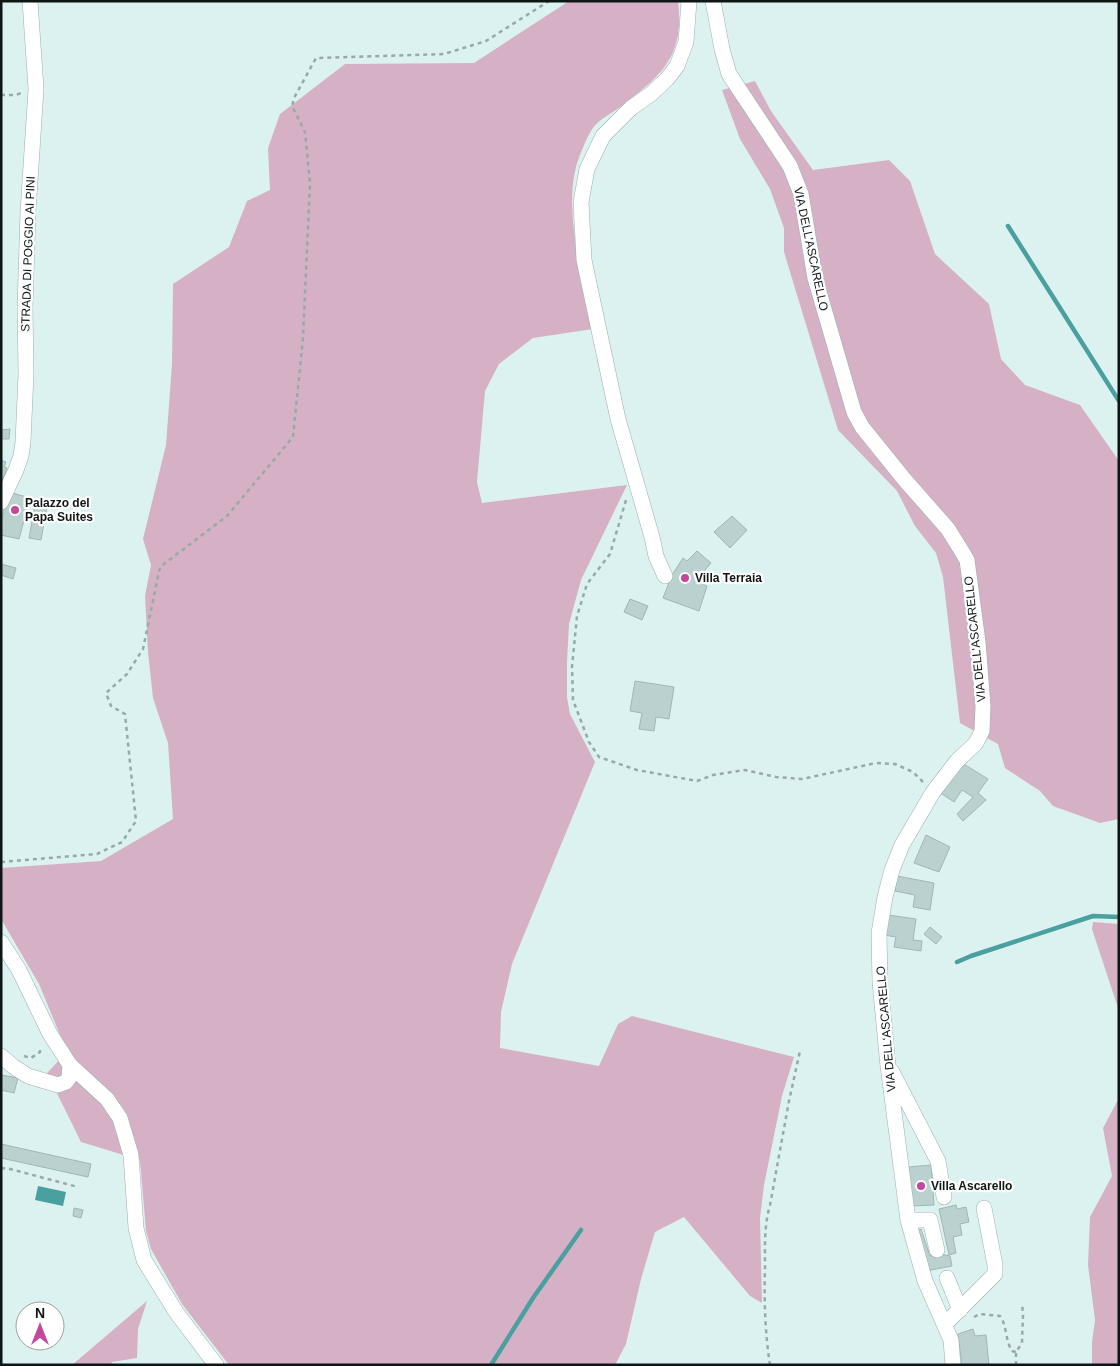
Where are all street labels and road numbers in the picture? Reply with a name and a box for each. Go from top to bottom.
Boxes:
street label: STRADA DI POGGIO AI PINI [18,176,38,332]
street label: VIA DELL'ASCARELLO [791,186,831,312]
street label: VIA DELL'ASCARELLO [961,575,989,703]
street label: VIA DELL'ASCARELLO [874,965,898,1093]

